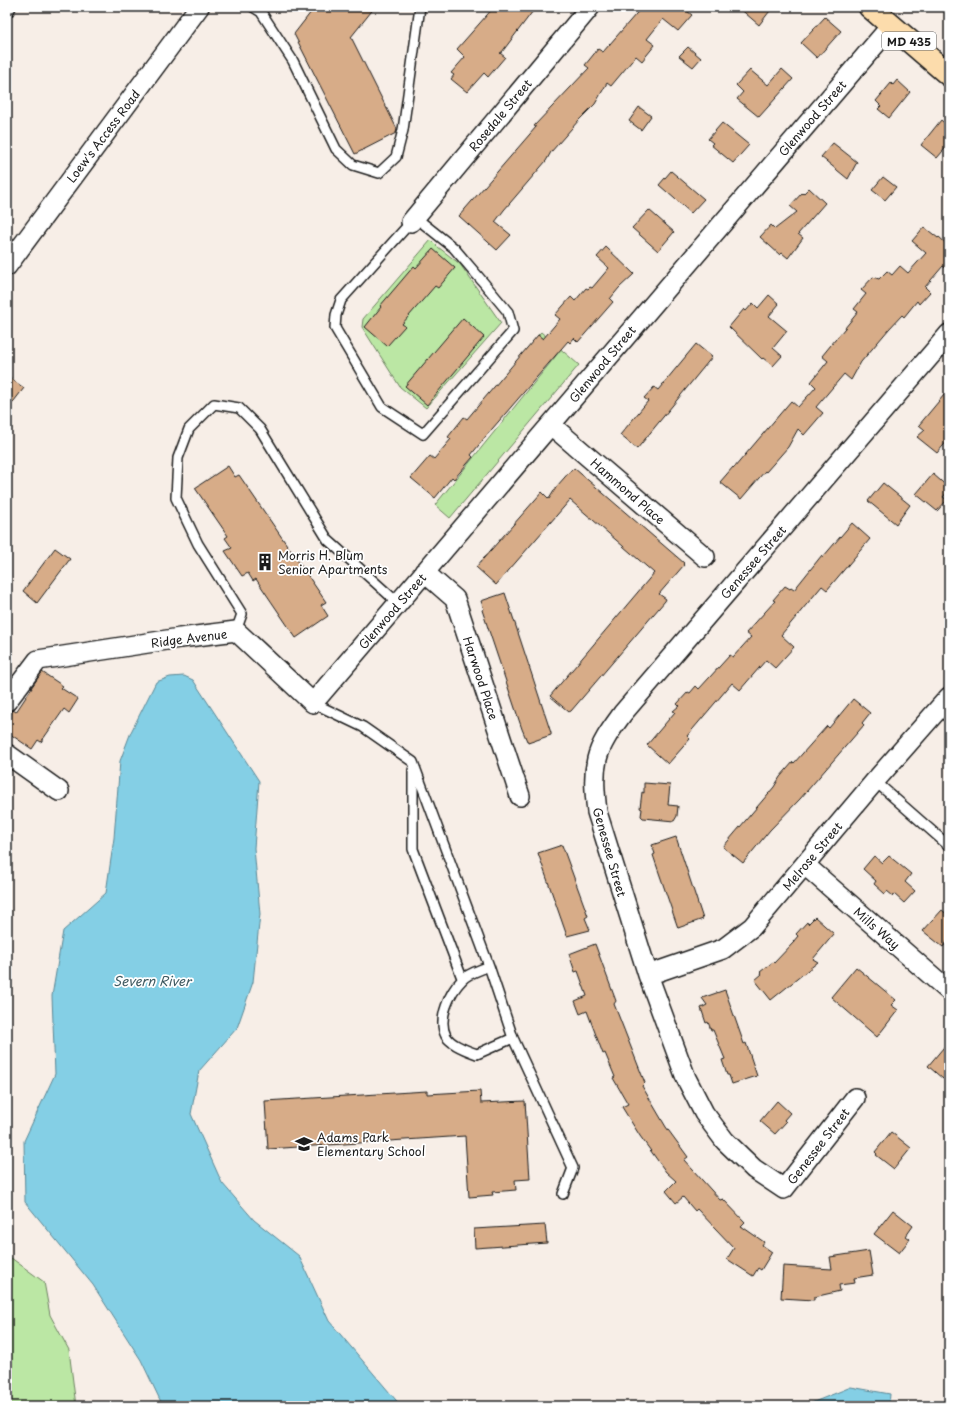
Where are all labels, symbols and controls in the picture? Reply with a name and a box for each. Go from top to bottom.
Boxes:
road number: MD 435 [882,32,936,50]
street label: Rosedale Street [464,75,536,155]
street label: Glenwood Street [774,76,850,160]
street label: Loew's Access Road [62,86,144,186]
street label: Glenwood Street [564,322,640,406]
street label: Hammond Place [587,454,669,528]
street label: Genessee Street [716,521,790,603]
place label: Morris H. Blum Senior Apartments [278,546,388,578]
building icon: Morris H. Blum Senior Apartments [255,552,275,572]
street label: Glenwood Street [354,569,430,653]
street label: Ridge Avenue [150,624,229,652]
street label: Harwood Place [459,634,503,722]
street label: Genessee Street [589,805,631,899]
street label: Melrose Street [778,818,846,894]
street label: Mills Way [850,903,904,953]
water label: Severn River [113,971,193,990]
street label: Genessee Street [783,1104,854,1188]
place label: Adams Park Elementary School [317,1128,425,1160]
school or university icon: Adams Park Elementary School [294,1134,314,1154]

